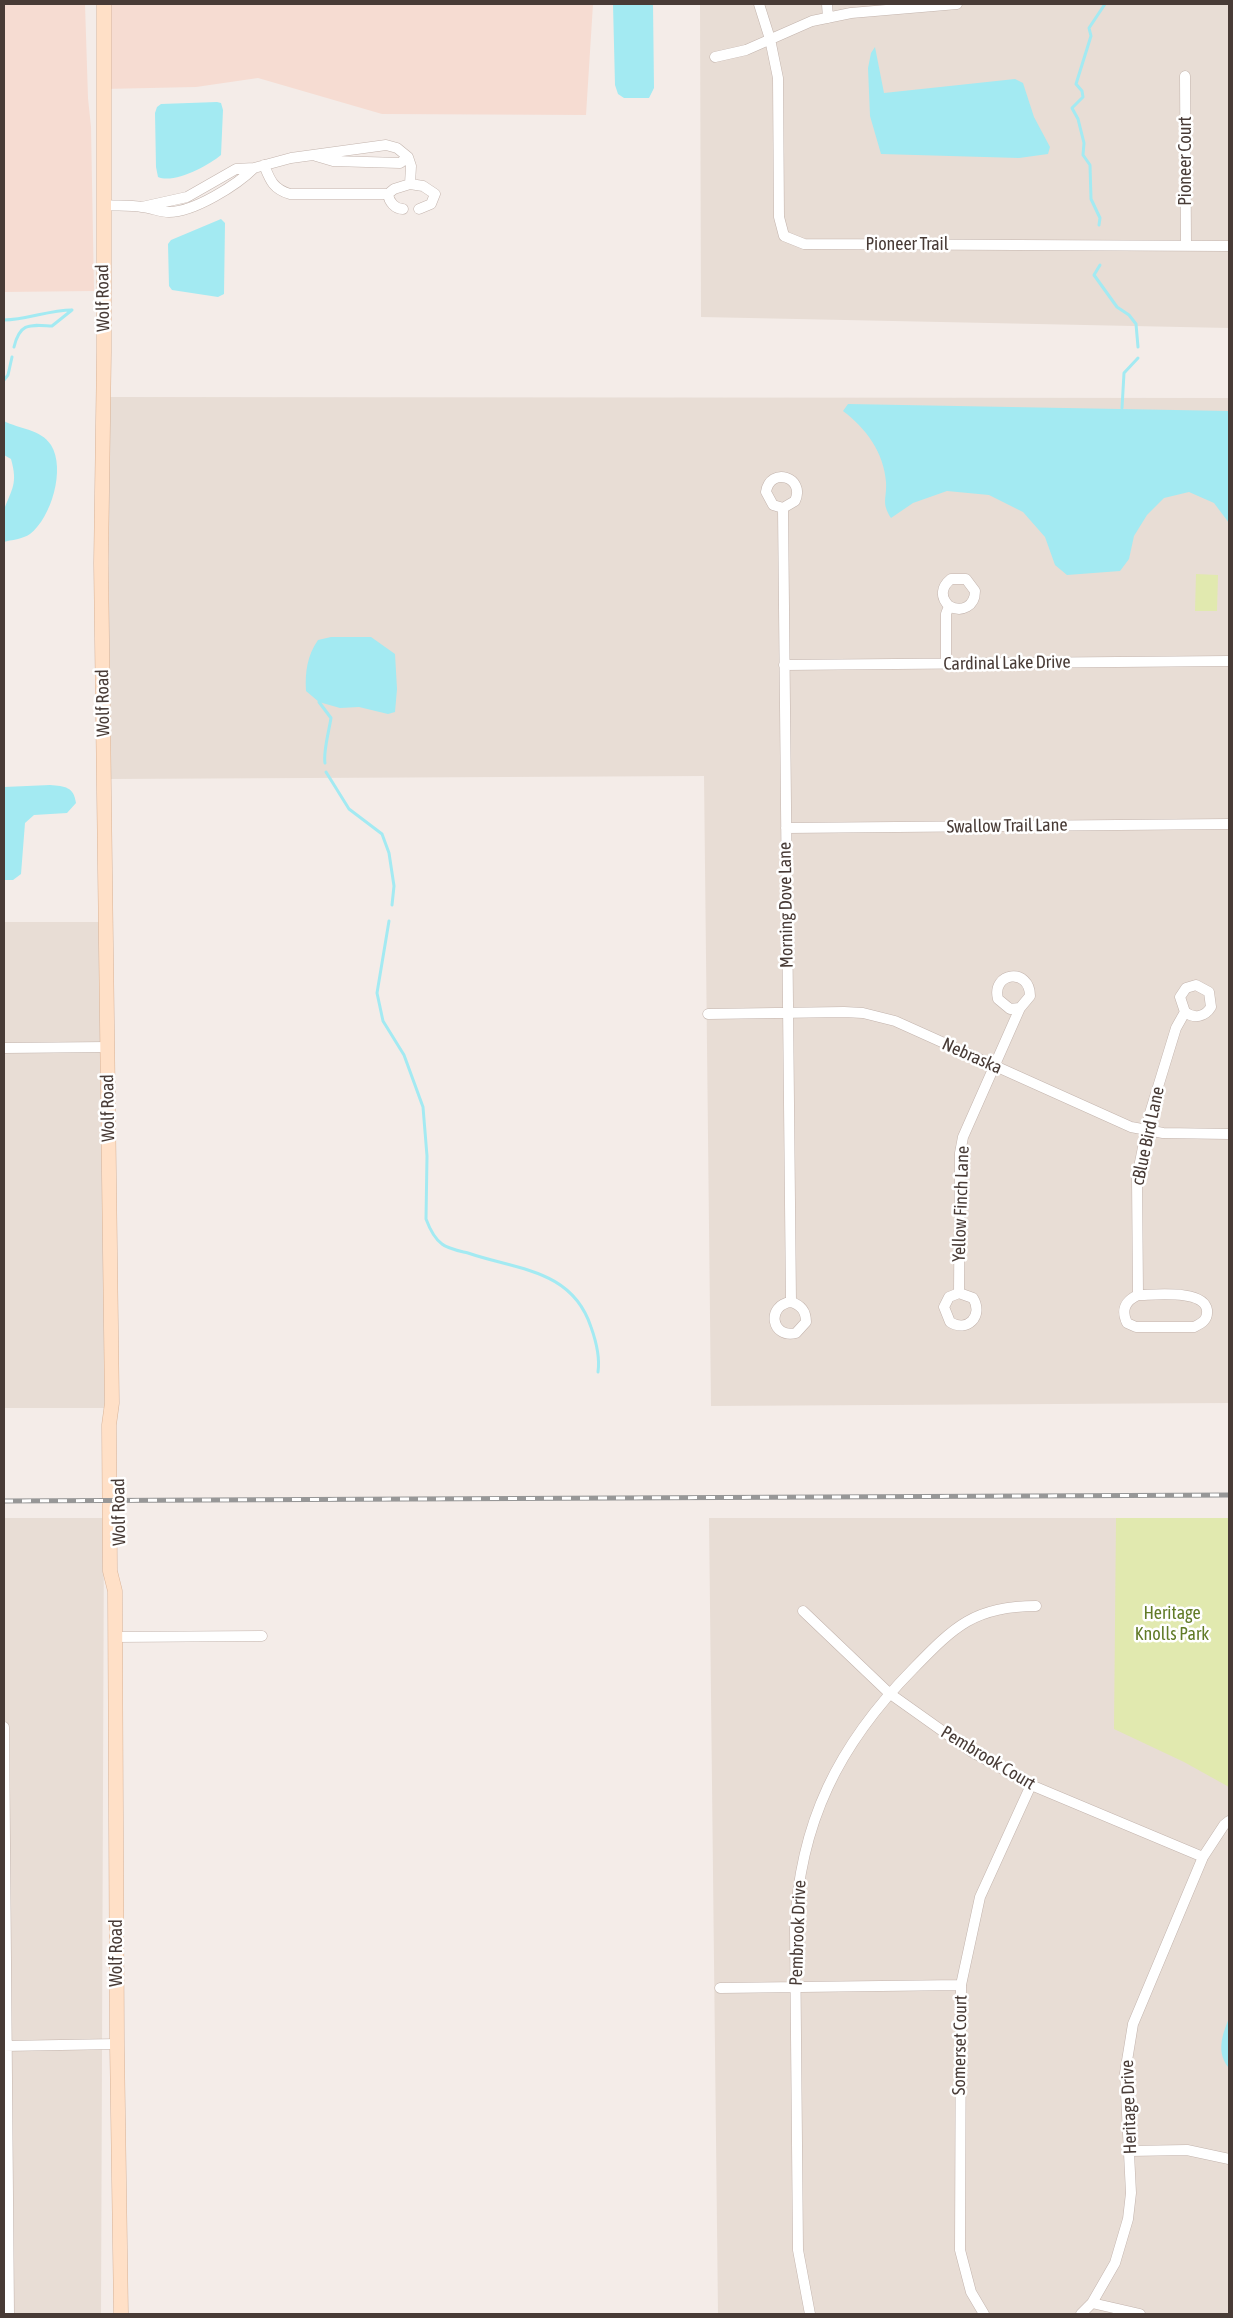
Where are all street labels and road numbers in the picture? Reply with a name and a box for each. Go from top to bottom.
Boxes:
street label: Pioneer Court [1174,116,1196,206]
street label: Pioneer Trail [866,233,948,255]
street label: Wolf Road [92,264,114,332]
street label: Cardinal Lake Drive [943,651,1071,675]
street label: Wolf Road [92,669,114,737]
street label: Swallow Trail Lane [946,814,1068,838]
street label: Morning Dove Lane [774,842,798,968]
street label: Nebraska [939,1033,1005,1079]
street label: Wolf Road [97,1074,119,1142]
street label: cBlue Bird Lane [1127,1085,1169,1187]
street label: Yellow Finch Lane [948,1146,974,1262]
street label: Wolf Road [108,1478,130,1546]
street label: Pembrook Court [937,1721,1039,1795]
street label: Pembrook Drive [785,1880,811,1986]
street label: Wolf Road [105,1919,127,1987]
street label: Somerset Court [948,1995,972,2095]
street label: Heritage Drive [1117,2059,1141,2155]

